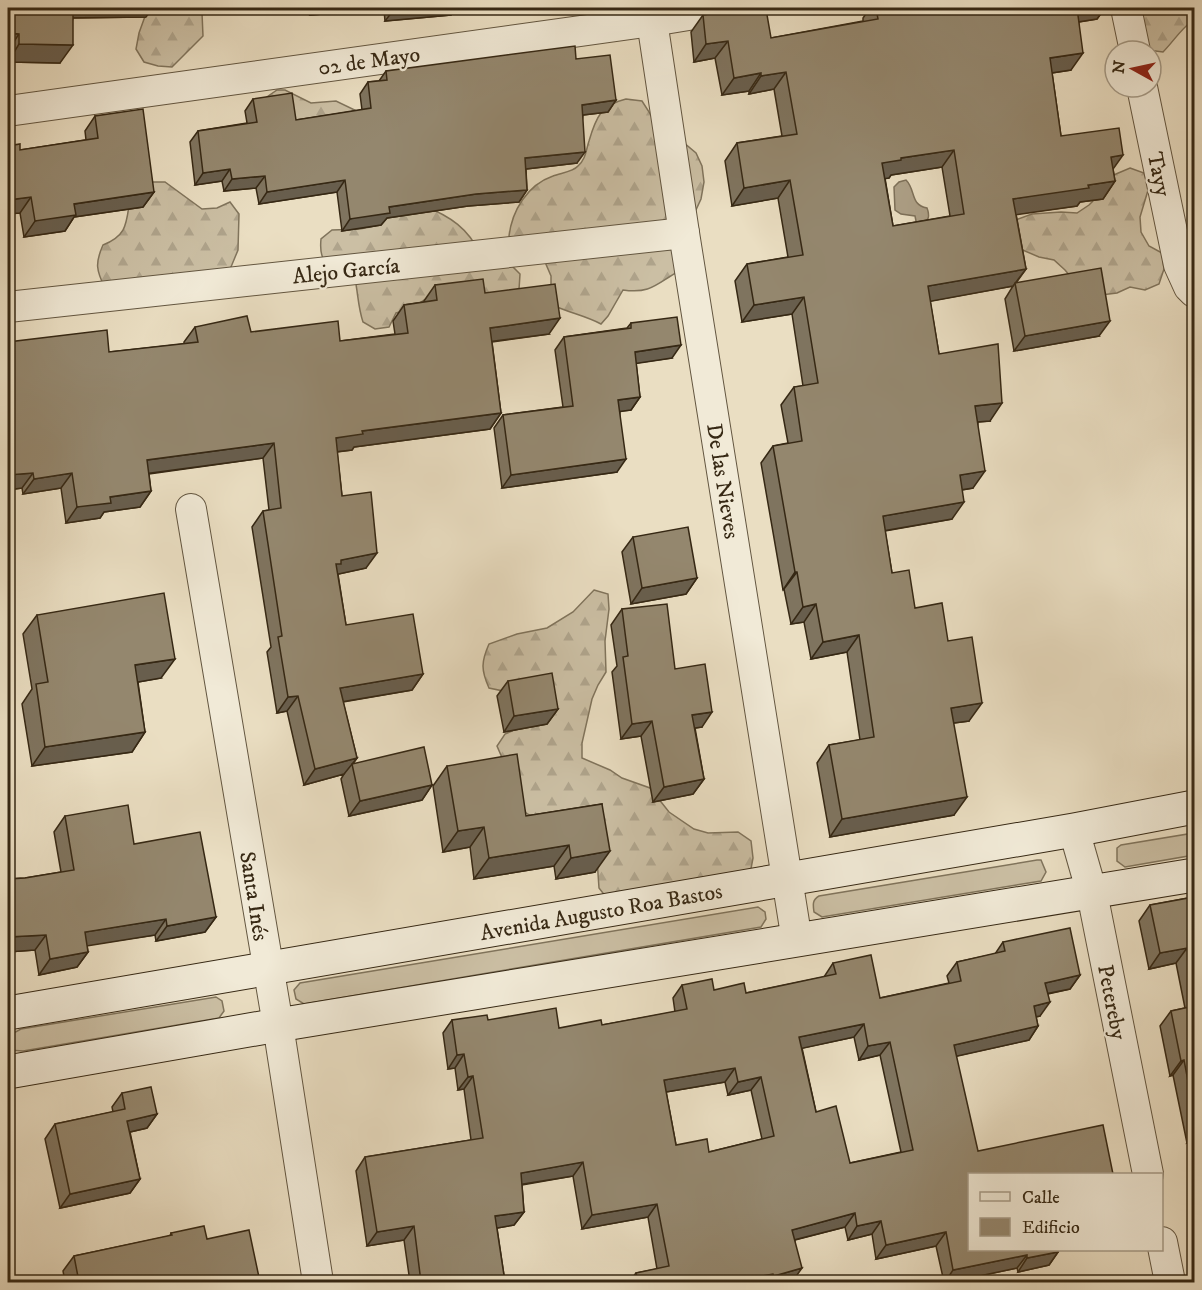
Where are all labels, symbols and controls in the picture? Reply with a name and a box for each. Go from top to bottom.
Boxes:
north arrow [1103,39,1163,99]
street label: 02 de Mayo [317,41,422,82]
text: N [1108,59,1130,75]
street label: Tayy [1141,150,1177,200]
street label: Alejo García [291,252,402,291]
street label: De las Nieves [700,422,745,541]
street label: Santa Inés [233,850,274,943]
street label: Avenida Augusto Roa Bastos [478,878,724,947]
street label: Petereby [1091,963,1132,1043]
legend [968,1173,1163,1251]
text: Calle [1022,1187,1060,1209]
text: Edificio [1022,1217,1080,1239]

